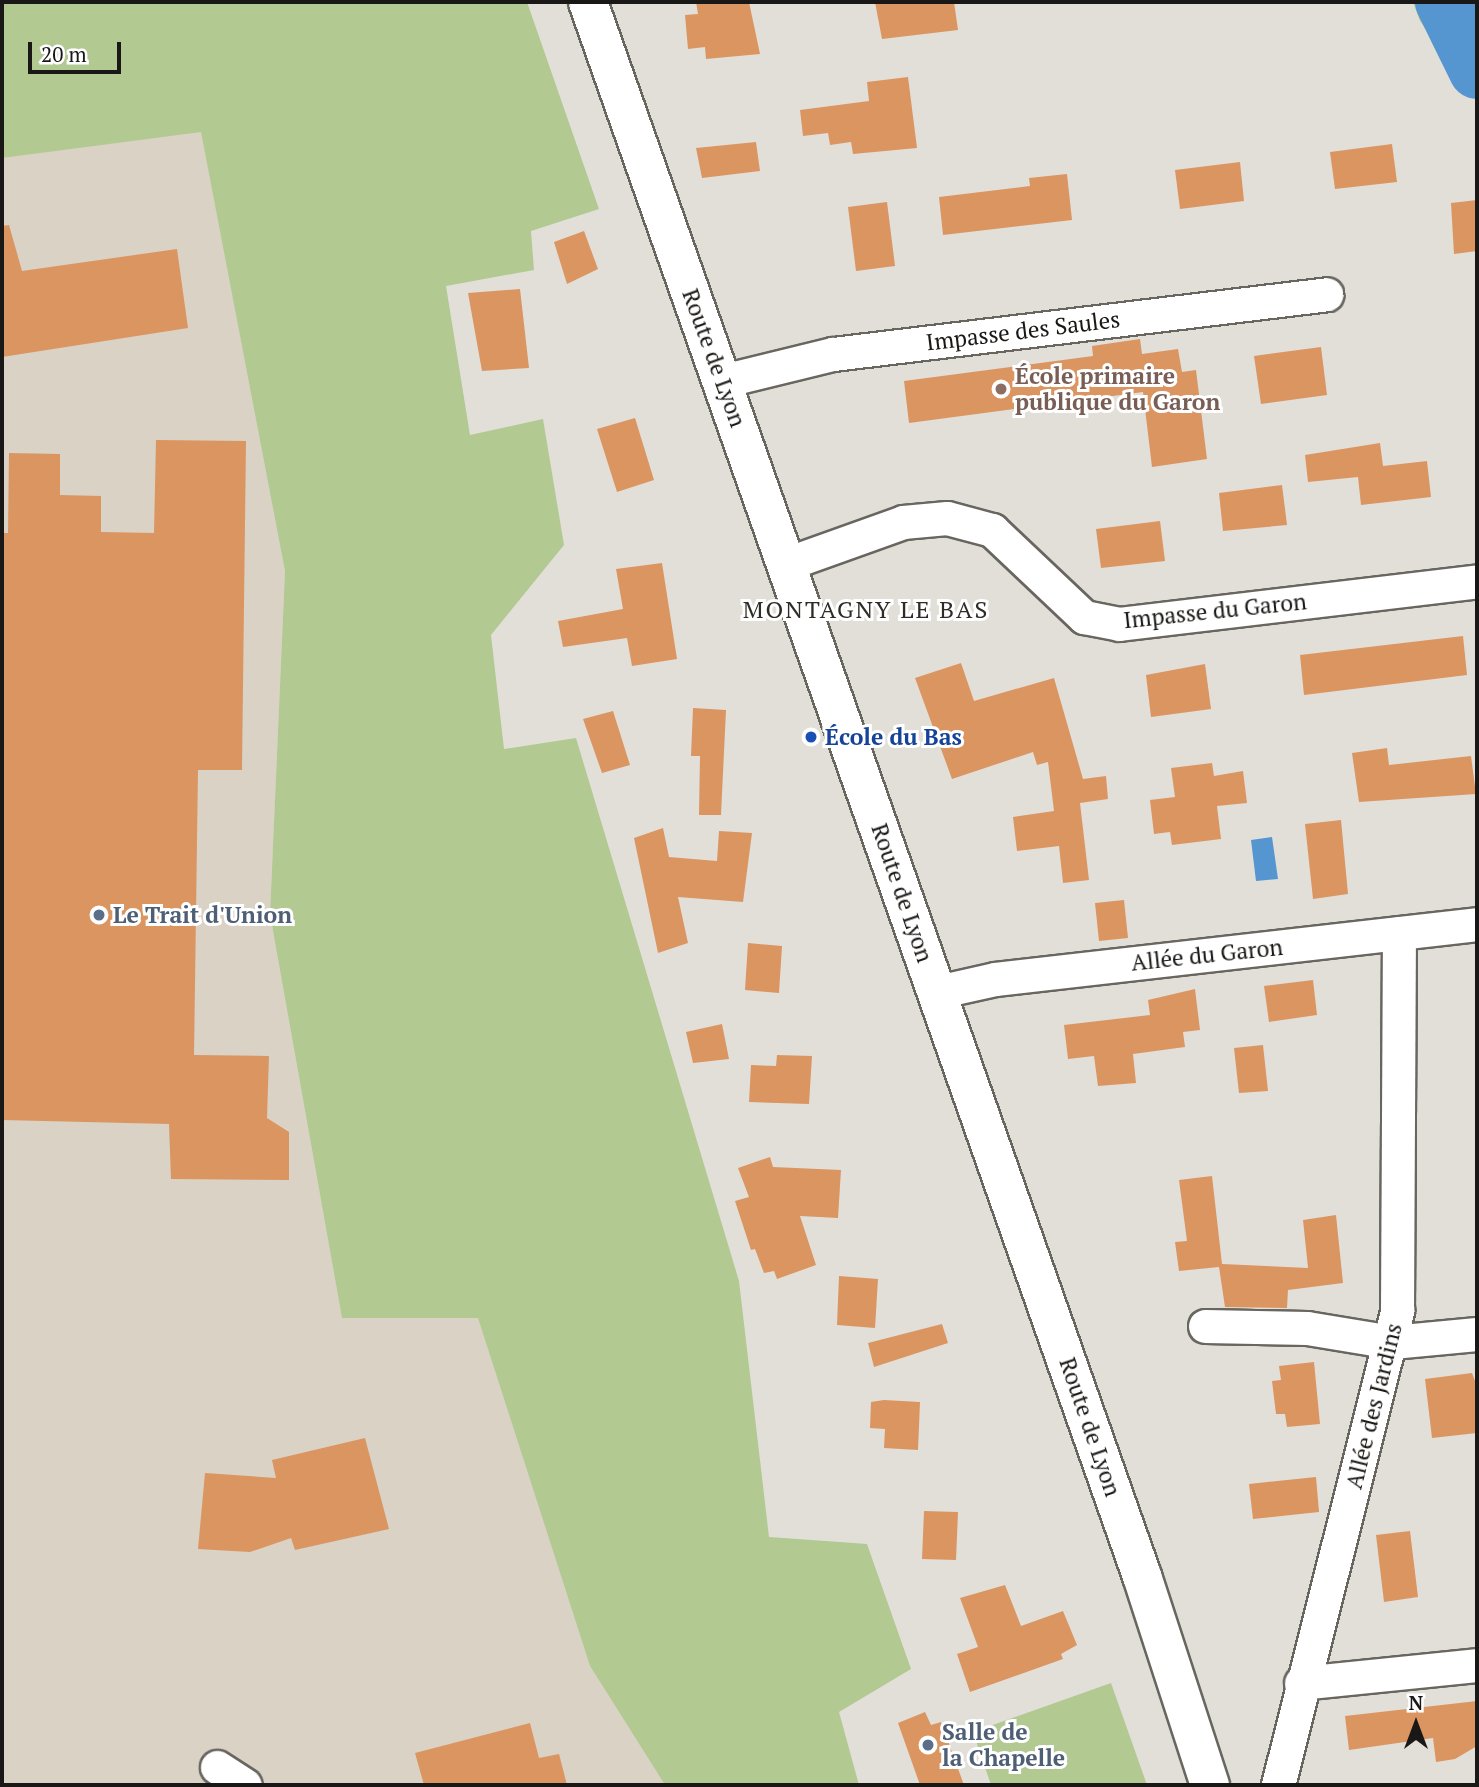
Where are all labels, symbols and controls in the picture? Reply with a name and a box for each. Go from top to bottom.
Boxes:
scale bar [32,28,124,72]
text: 20 m [41,40,87,68]
street label: Route de Lyon [676,285,752,431]
street label: Impasse des Saules [924,305,1122,357]
place label: École primaire publique du Garon [1015,362,1220,416]
marker: École primaire publique du Garon [993,381,1009,397]
street label: Impasse du Garon [1122,588,1308,634]
district label: MONTAGNY LE BAS [745,596,987,624]
place label: École du Bas [825,723,962,751]
marker: École du Bas [803,729,819,745]
street label: Route de Lyon [865,820,939,966]
place label: Le Trait d'Union [113,901,292,929]
marker: Le Trait d'Union [91,907,107,923]
street label: Allée du Garon [1130,933,1284,977]
street label: Allée des Jardins [1340,1320,1408,1492]
street label: Route de Lyon [1053,1354,1127,1500]
north arrow [1381,1689,1451,1759]
text: N [1409,1690,1423,1715]
place label: Salle de la Chapelle [942,1718,1065,1772]
marker: Salle de la Chapelle [920,1737,936,1753]

